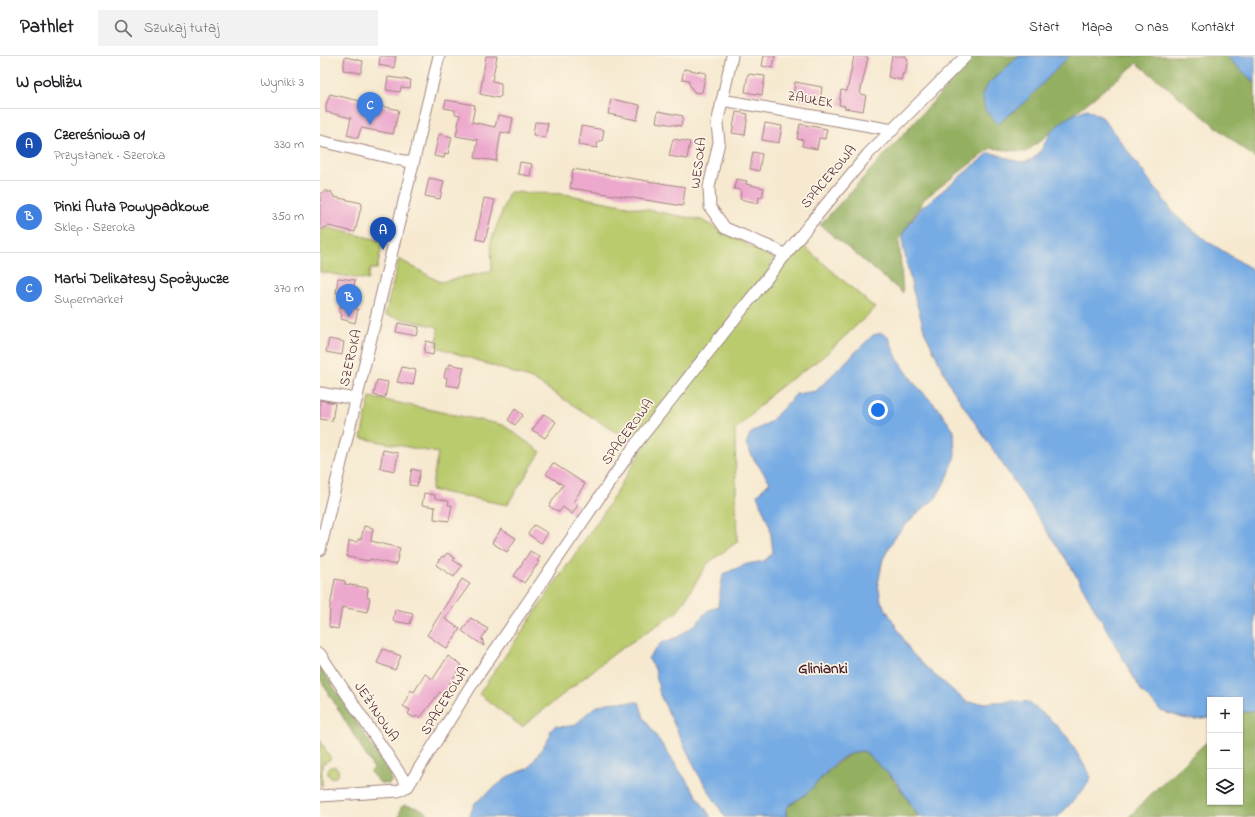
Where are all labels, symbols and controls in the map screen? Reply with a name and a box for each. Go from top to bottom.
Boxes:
search box [98,10,378,46]
text: Pathlet [20,14,74,41]
icon: search [112,17,134,39]
text: Szukaj tutaj [144,17,219,39]
text: Start [1029,17,1059,38]
text: Mapa [1081,17,1113,38]
text: O nas [1135,17,1169,38]
text: Kontakt [1191,17,1235,38]
text: W pobliżu [16,70,82,95]
text: Wyniki: 3 [260,73,304,92]
street label: ZAUŁEK [786,86,835,114]
pin: C [357,92,383,125]
text: Czereśniowa 01 [54,124,145,146]
text: A [25,135,33,154]
text: 330 m [274,135,304,154]
street label: WESOŁA [685,136,713,190]
street label: SPACEROWA [796,141,862,213]
text: Przystanek · Szeroka [54,146,165,165]
text: Pinki Auta Powypadkowe [54,196,209,218]
text: B [25,207,33,226]
text: 350 m [272,207,304,226]
pin: A [370,217,396,250]
text: Sklep · Szeroka [54,218,135,237]
text: Marbi Delikatesy Spożywcze [54,268,229,290]
text: C [25,279,33,298]
text: 370 m [274,279,304,298]
pin: B [336,284,362,317]
text: Supermarket [54,290,124,309]
street label: SZEROKA [334,327,368,389]
street label: SPACEROWA [597,394,659,470]
your location [868,400,888,420]
district label: Glinianki [798,658,848,680]
street label: SPACEROWA [416,663,474,739]
street label: JEŻYNOWA [348,678,404,746]
map controls [1207,697,1243,805]
button: + [1207,697,1243,733]
button: − [1207,733,1243,769]
button: layers [1207,769,1243,805]

